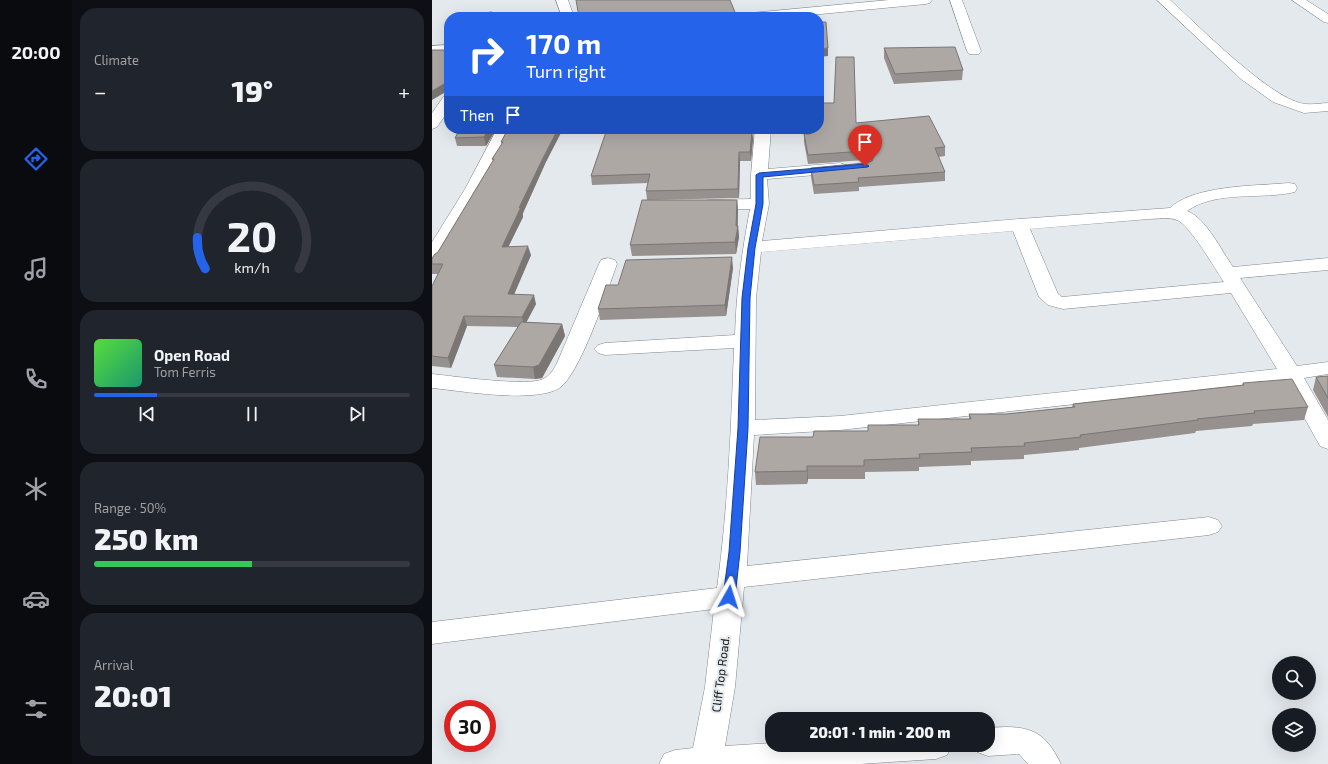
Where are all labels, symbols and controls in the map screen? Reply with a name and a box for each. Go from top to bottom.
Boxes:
text: 170 m [526,26,601,60]
icon: right [460,28,512,80]
text: 20:00 [11,41,61,63]
text: Climate [94,52,139,68]
text: Turn right [526,60,606,82]
text: 19° [232,72,273,108]
text: − [94,78,107,104]
text: + [398,78,410,104]
icon: arrive [502,104,524,126]
text: Then [460,106,494,124]
pin [848,125,882,166]
icon: arrive [854,131,876,153]
icon: directions [22,145,50,173]
text: 20 [227,210,277,260]
icon: music [22,255,50,283]
text: km/h [234,258,270,275]
text: Open Road [154,346,230,364]
text: Tom Ferris [154,364,216,380]
icon: phone [22,365,50,393]
icon: previous [136,403,158,425]
icon: pause [241,403,263,425]
icon: next [346,403,368,425]
icon: climate [22,475,50,503]
text: Range · 50% [94,500,166,516]
text: 250 km [94,520,198,556]
position arrow [708,576,750,618]
icon: car [22,585,50,613]
street label: Cliff Top Road. [708,635,732,713]
map controls [1272,656,1316,752]
button: search [1272,656,1316,700]
text: Arrival [94,657,134,673]
text: 20:01 [94,677,172,713]
icon: filters [22,695,50,723]
speed limit sign: 30 [444,700,496,752]
button: layers [1272,708,1316,752]
text: 20:01 · 1 min · 200 m [810,723,951,741]

